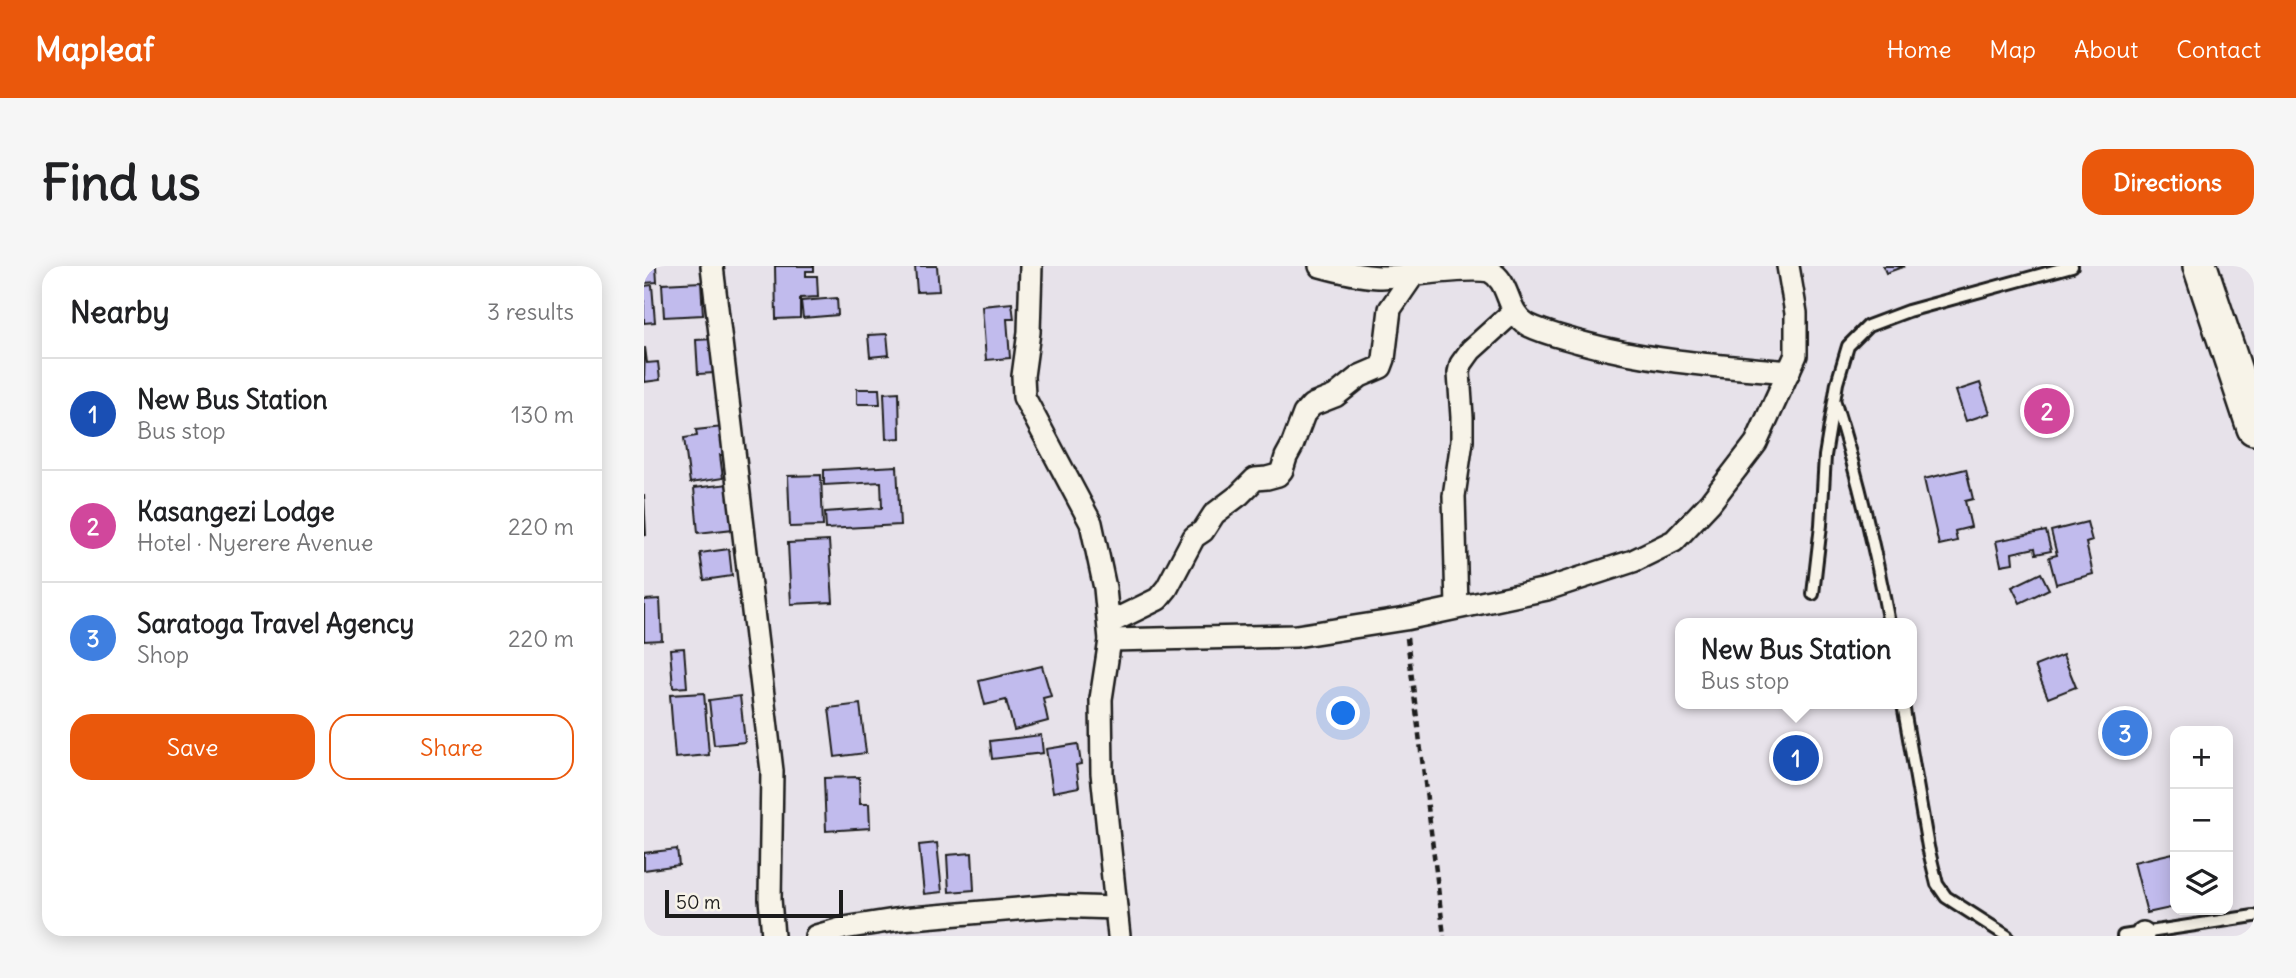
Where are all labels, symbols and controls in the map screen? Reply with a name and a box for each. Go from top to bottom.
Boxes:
text: Mapleaf [35,28,154,70]
text: Home [1887,34,1951,64]
text: Map [1989,34,2036,64]
text: About [2074,34,2138,64]
text: Contact [2176,34,2261,64]
button: Directions [2082,149,2254,215]
text: Find us [42,152,200,213]
text: Nearby [70,293,170,331]
text: 3 results [487,297,574,326]
text: New Bus Station [137,383,328,416]
pin: 2 [2024,385,2070,437]
text: 1 [88,400,98,429]
text: 130 m [511,400,574,429]
text: Bus stop [137,416,226,445]
text: Kasangezi Lodge [137,495,335,528]
text: 2 [87,512,99,541]
text: 220 m [508,512,574,541]
text: Hotel · Nyerere Avenue [137,528,373,557]
text: Saratoga Travel Agency [137,607,414,640]
popup [1675,618,1917,709]
text: 3 [86,624,100,653]
text: 220 m [508,624,574,653]
text: New Bus Station [1701,633,1891,666]
text: Shop [137,640,189,669]
text: Bus stop [1701,666,1789,695]
your location [1326,696,1360,730]
pin: 3 [2102,707,2148,759]
button: Save [70,714,315,780]
button: Share [329,714,574,780]
map controls [2170,726,2233,915]
button: + [2170,726,2233,789]
pin: 1 [1773,732,1819,784]
button: − [2170,789,2233,852]
button: layers [2170,852,2233,915]
scale bar [665,887,844,919]
text: 50 m [676,890,721,914]

